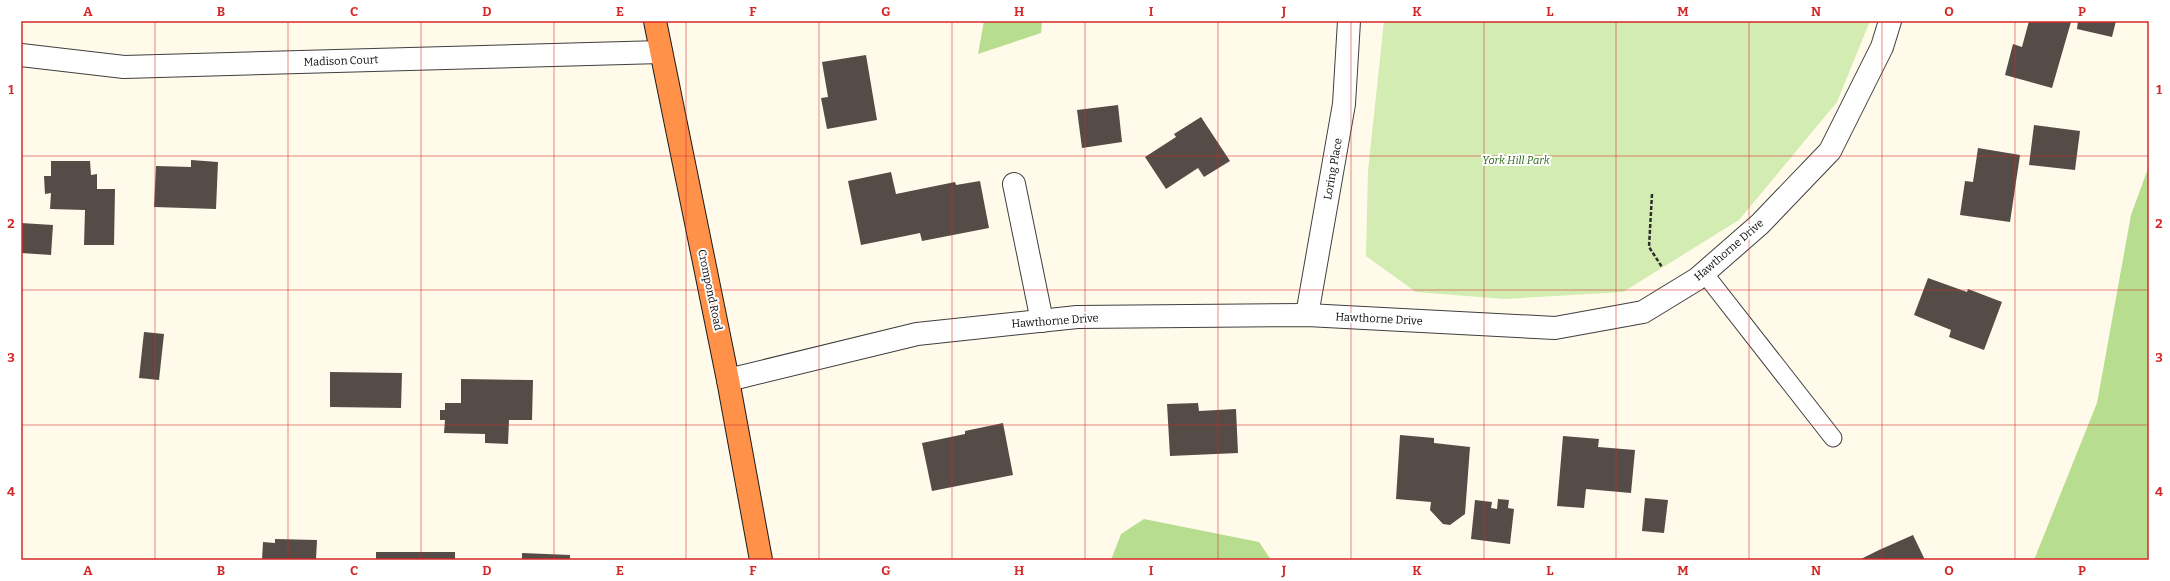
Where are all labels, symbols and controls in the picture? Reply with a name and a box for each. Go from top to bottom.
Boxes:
text: A [83,4,93,19]
text: B [217,4,225,19]
text: C [350,4,358,19]
text: D [482,4,492,19]
text: E [616,4,624,19]
text: F [749,4,757,19]
text: G [881,4,891,19]
text: H [1014,4,1024,19]
text: I [1149,4,1154,19]
text: J [1281,4,1287,19]
text: K [1412,4,1422,19]
text: L [1546,4,1554,19]
text: M [1677,4,1689,19]
text: N [1811,4,1821,19]
text: O [1944,4,1954,19]
text: P [2078,4,2086,19]
street label: Madison Court [303,53,379,69]
text: 1 [8,82,14,97]
text: 1 [2156,82,2162,97]
street label: Loring Place [1321,137,1345,201]
park label: York Hill Park [1482,154,1551,167]
text: 2 [7,216,15,231]
street label: Hawthorne Drive [1692,216,1766,284]
text: 2 [2155,216,2163,231]
street label: Crompond Road [695,248,725,332]
street label: Hawthorne Drive [1335,310,1423,328]
street label: Hawthorne Drive [1011,311,1099,331]
text: 3 [7,350,15,365]
text: 3 [2155,350,2163,365]
text: 4 [7,484,15,499]
text: 4 [2155,484,2163,499]
text: A [83,563,93,578]
text: B [217,563,225,578]
text: C [350,563,358,578]
text: D [482,563,492,578]
text: E [616,563,624,578]
text: F [749,563,757,578]
text: G [881,563,891,578]
text: H [1014,563,1024,578]
text: I [1149,563,1154,578]
text: J [1281,563,1287,578]
text: K [1412,563,1422,578]
text: L [1546,563,1554,578]
text: M [1677,563,1689,578]
text: N [1811,563,1821,578]
text: O [1944,563,1954,578]
text: P [2078,563,2086,578]

